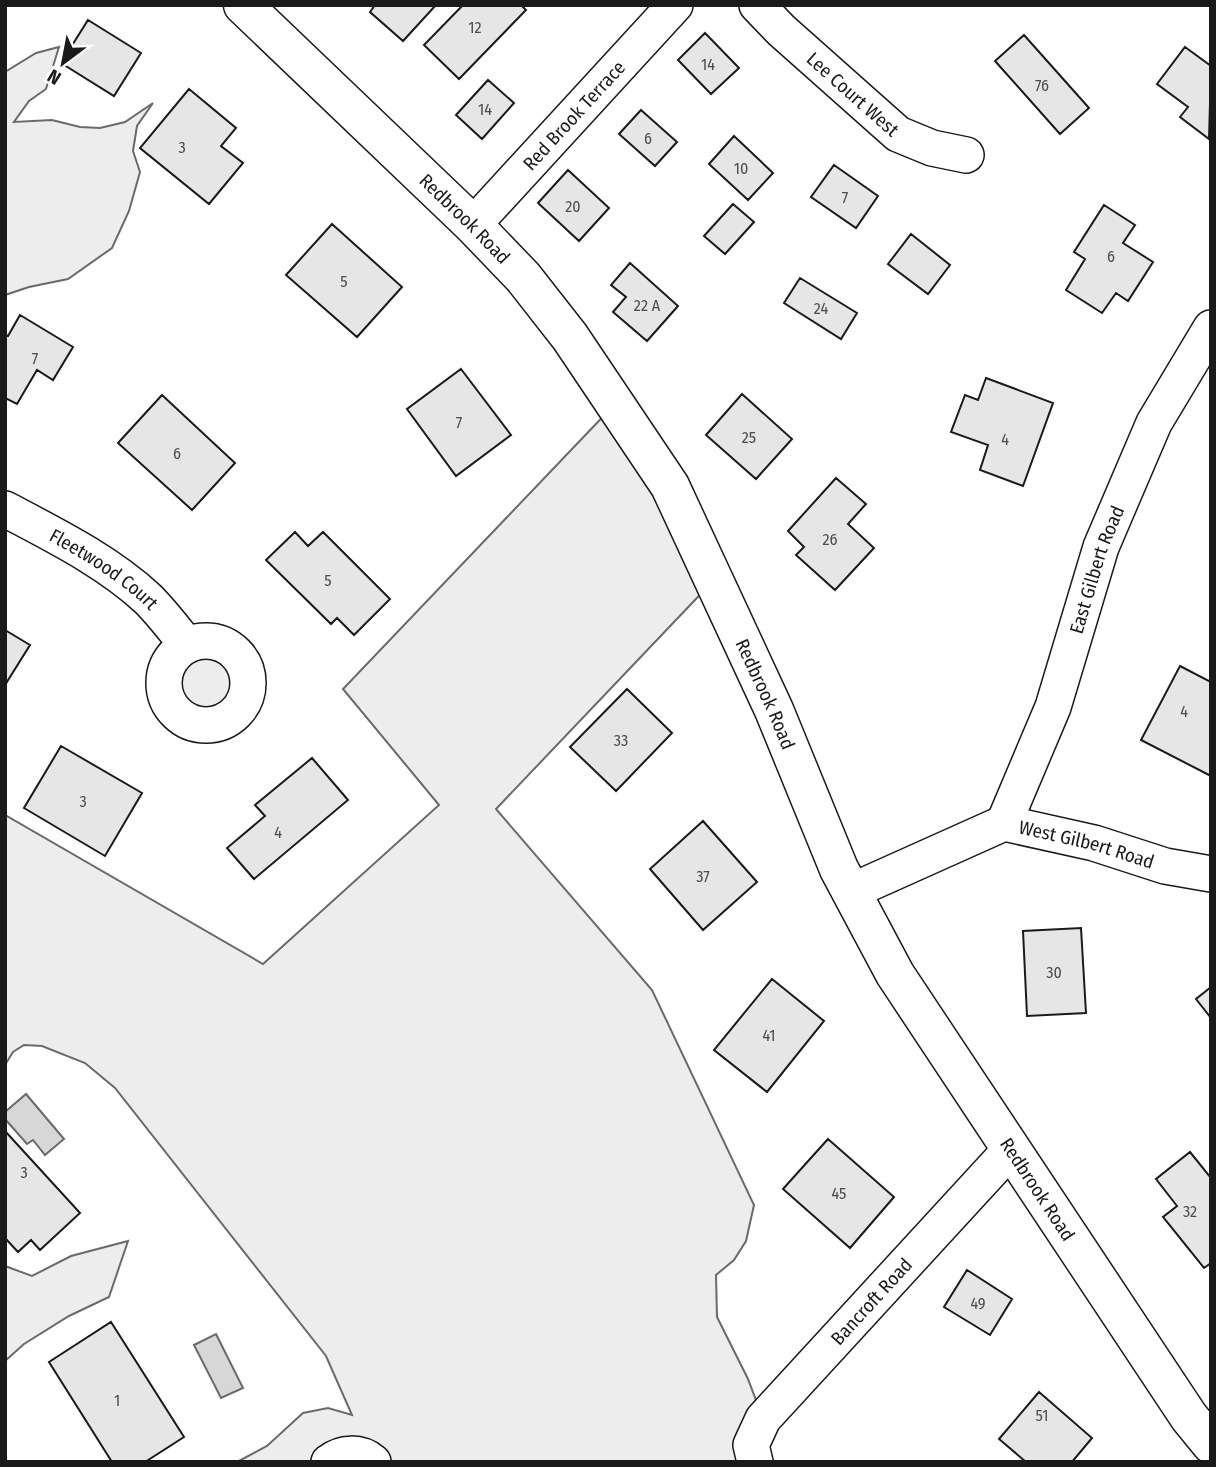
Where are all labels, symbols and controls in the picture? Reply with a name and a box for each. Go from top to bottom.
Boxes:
house number: 12 [468,18,482,37]
north arrow [28,28,98,98]
street label: Lee Court West [802,47,904,142]
house number: 14 [701,55,715,74]
street label: Red Brook Terrace [518,56,630,175]
text: N [43,64,65,90]
house number: 76 [1035,76,1049,95]
house number: 14 [478,100,492,119]
house number: 6 [644,129,652,148]
house number: 3 [178,138,186,157]
house number: 10 [734,159,748,178]
street label: Redbrook Road [415,169,515,268]
house number: 7 [842,188,849,207]
house number: 20 [565,197,581,216]
house number: 6 [1107,247,1115,266]
house number: 5 [340,272,348,291]
house number: 22 A [634,296,661,315]
house number: 24 [814,299,828,318]
house number: 7 [32,349,39,368]
house number: 7 [456,413,463,432]
house number: 25 [742,428,756,447]
house number: 4 [1001,430,1009,449]
house number: 6 [173,444,181,463]
street label: East Gilbert Road [1064,502,1129,636]
street label: Fleetwood Court [46,523,164,615]
house number: 26 [823,530,838,549]
house number: 5 [324,571,332,590]
street label: Redbrook Road [731,635,800,753]
house number: 4 [1180,702,1188,721]
house number: 33 [614,731,628,750]
house number: 3 [79,792,87,811]
street label: West Gilbert Road [1017,815,1157,873]
house number: 4 [274,823,282,842]
house number: 37 [696,867,710,886]
house number: 30 [1046,963,1062,982]
house number: 41 [762,1026,776,1045]
street label: Redbrook Road [995,1133,1080,1245]
house number: 3 [20,1163,28,1182]
house number: 45 [832,1184,846,1203]
house number: 32 [1183,1202,1197,1221]
street label: Bancroft Road [826,1253,917,1349]
house number: 49 [970,1294,986,1313]
house number: 1 [114,1391,120,1410]
house number: 51 [1036,1406,1048,1425]

